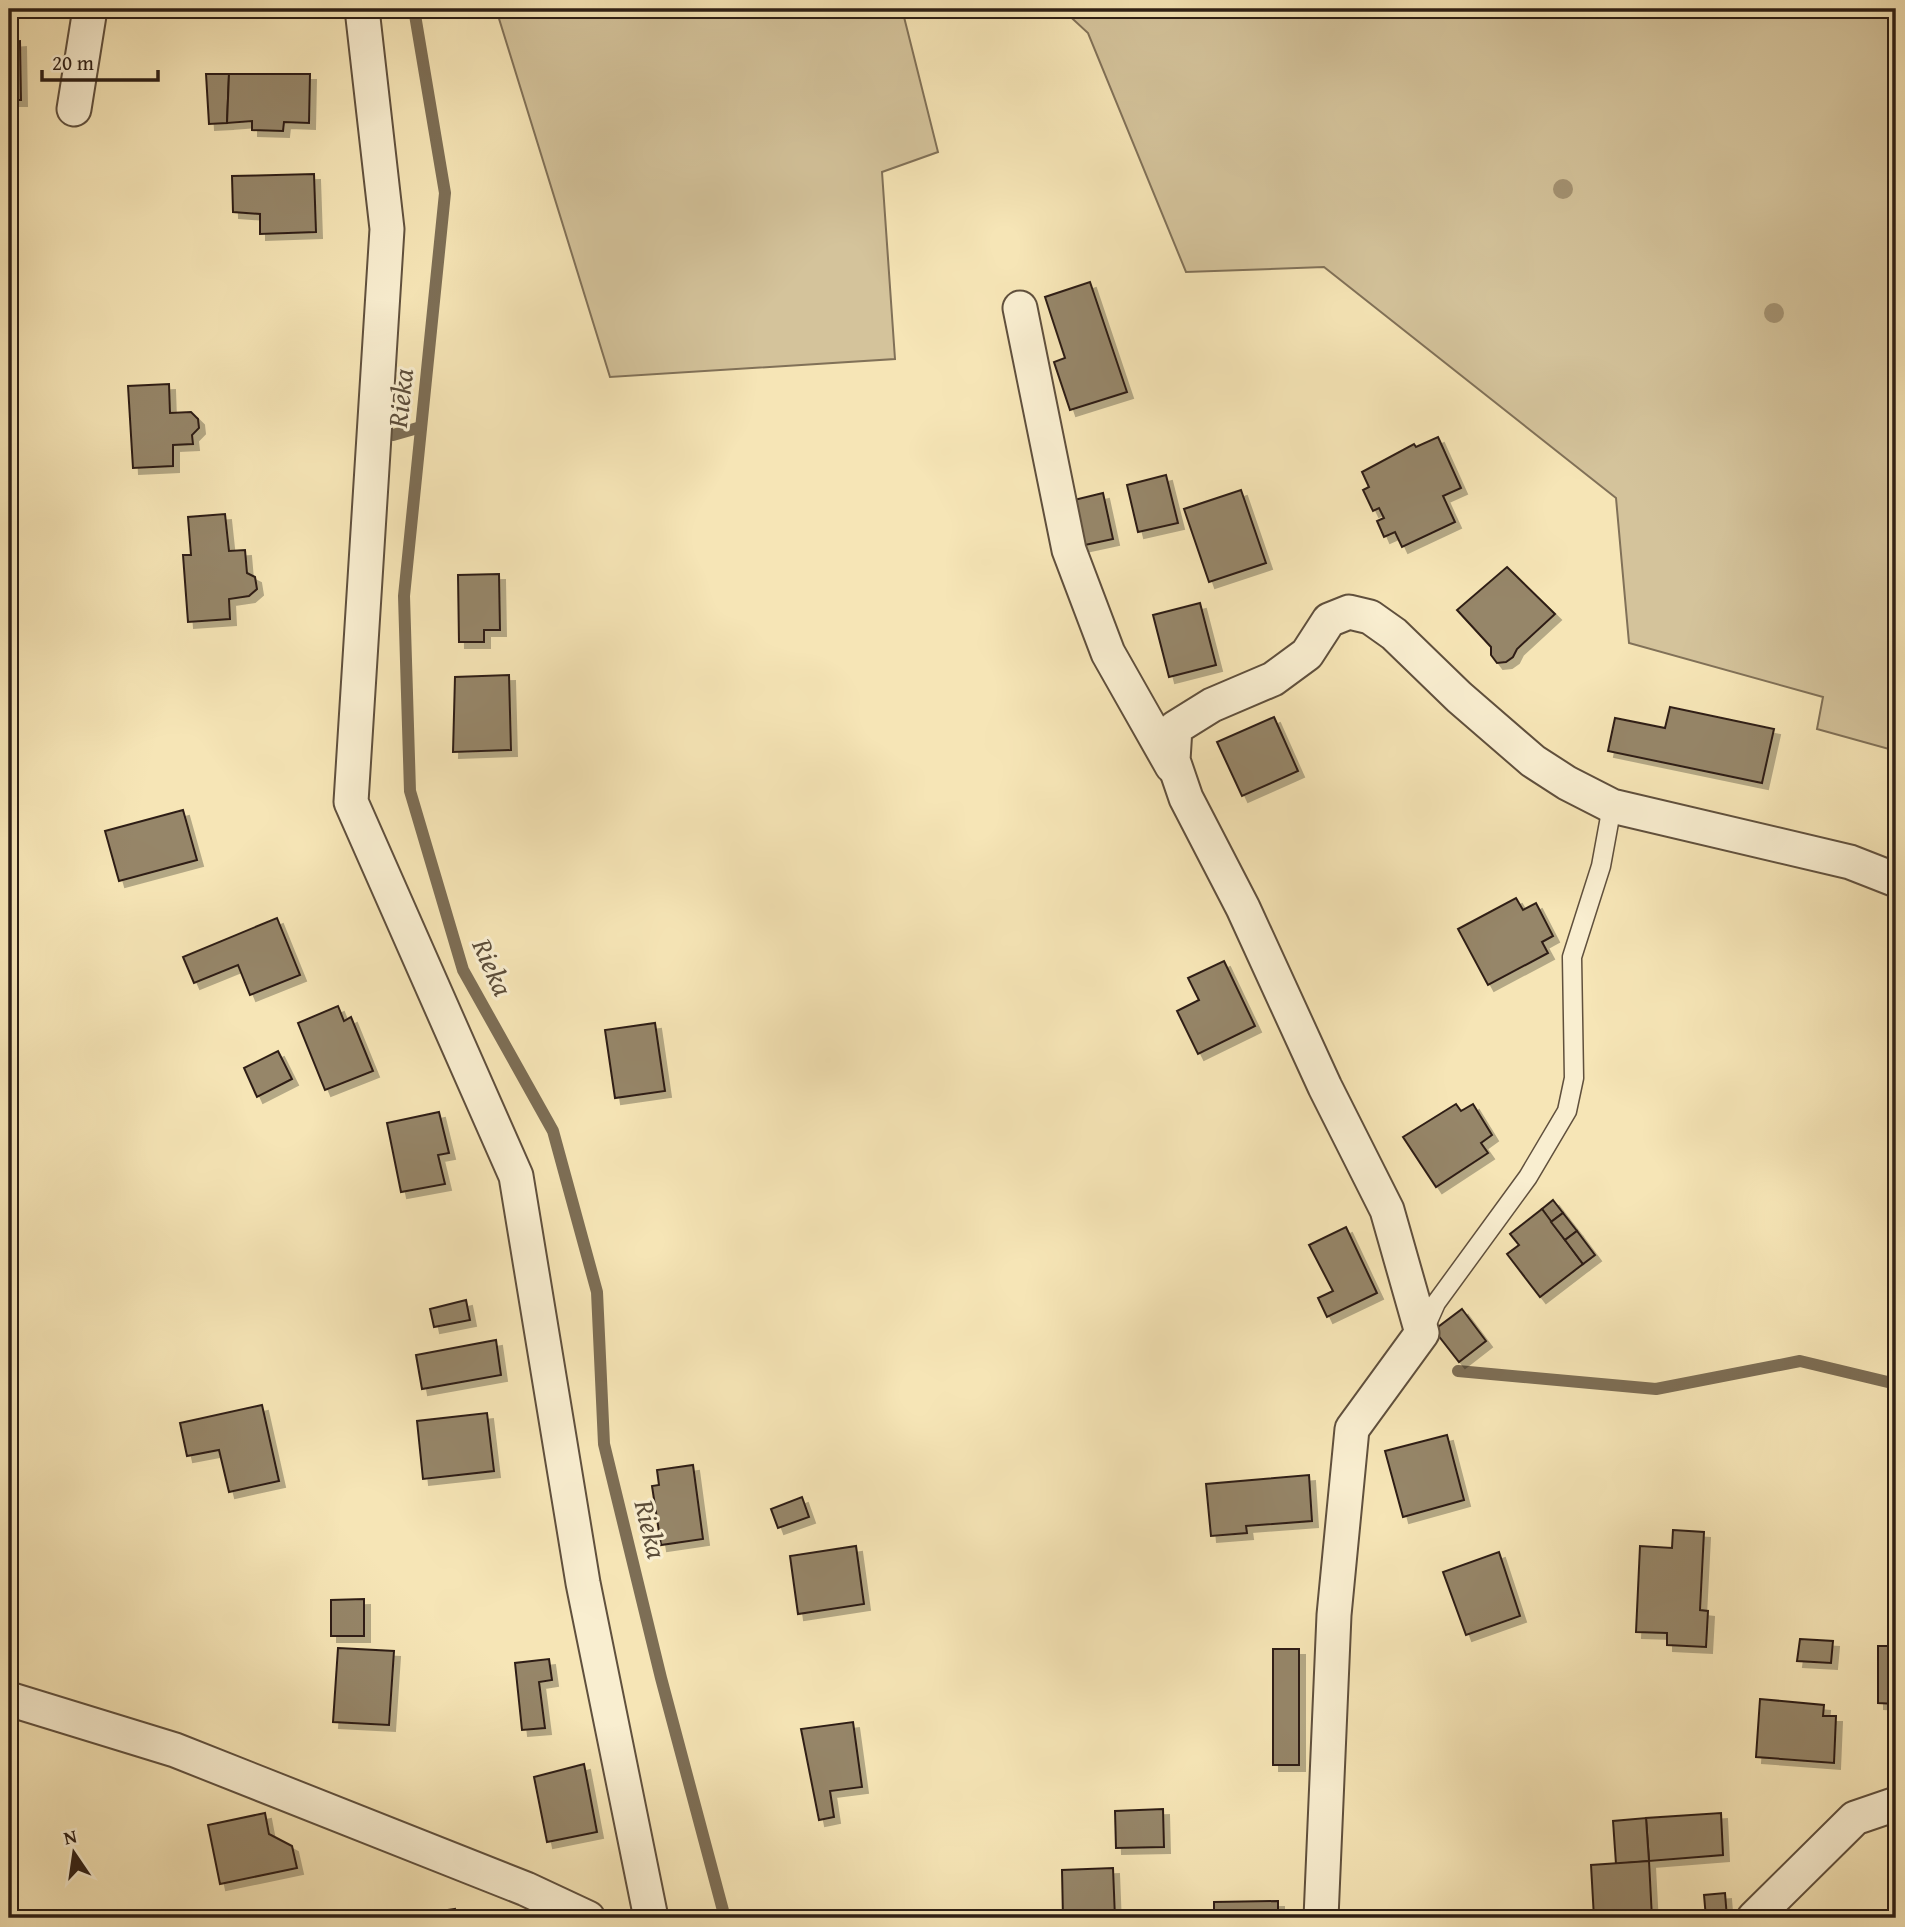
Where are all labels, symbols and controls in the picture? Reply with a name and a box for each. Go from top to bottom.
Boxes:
scale bar [42,38,158,82]
text: 20 m [52,47,94,78]
water label: Rieka [376,366,423,431]
water label: Rieka [462,931,524,1002]
water label: Rieka [624,1494,679,1563]
north arrow [38,1818,108,1888]
text: N [61,1821,80,1852]

